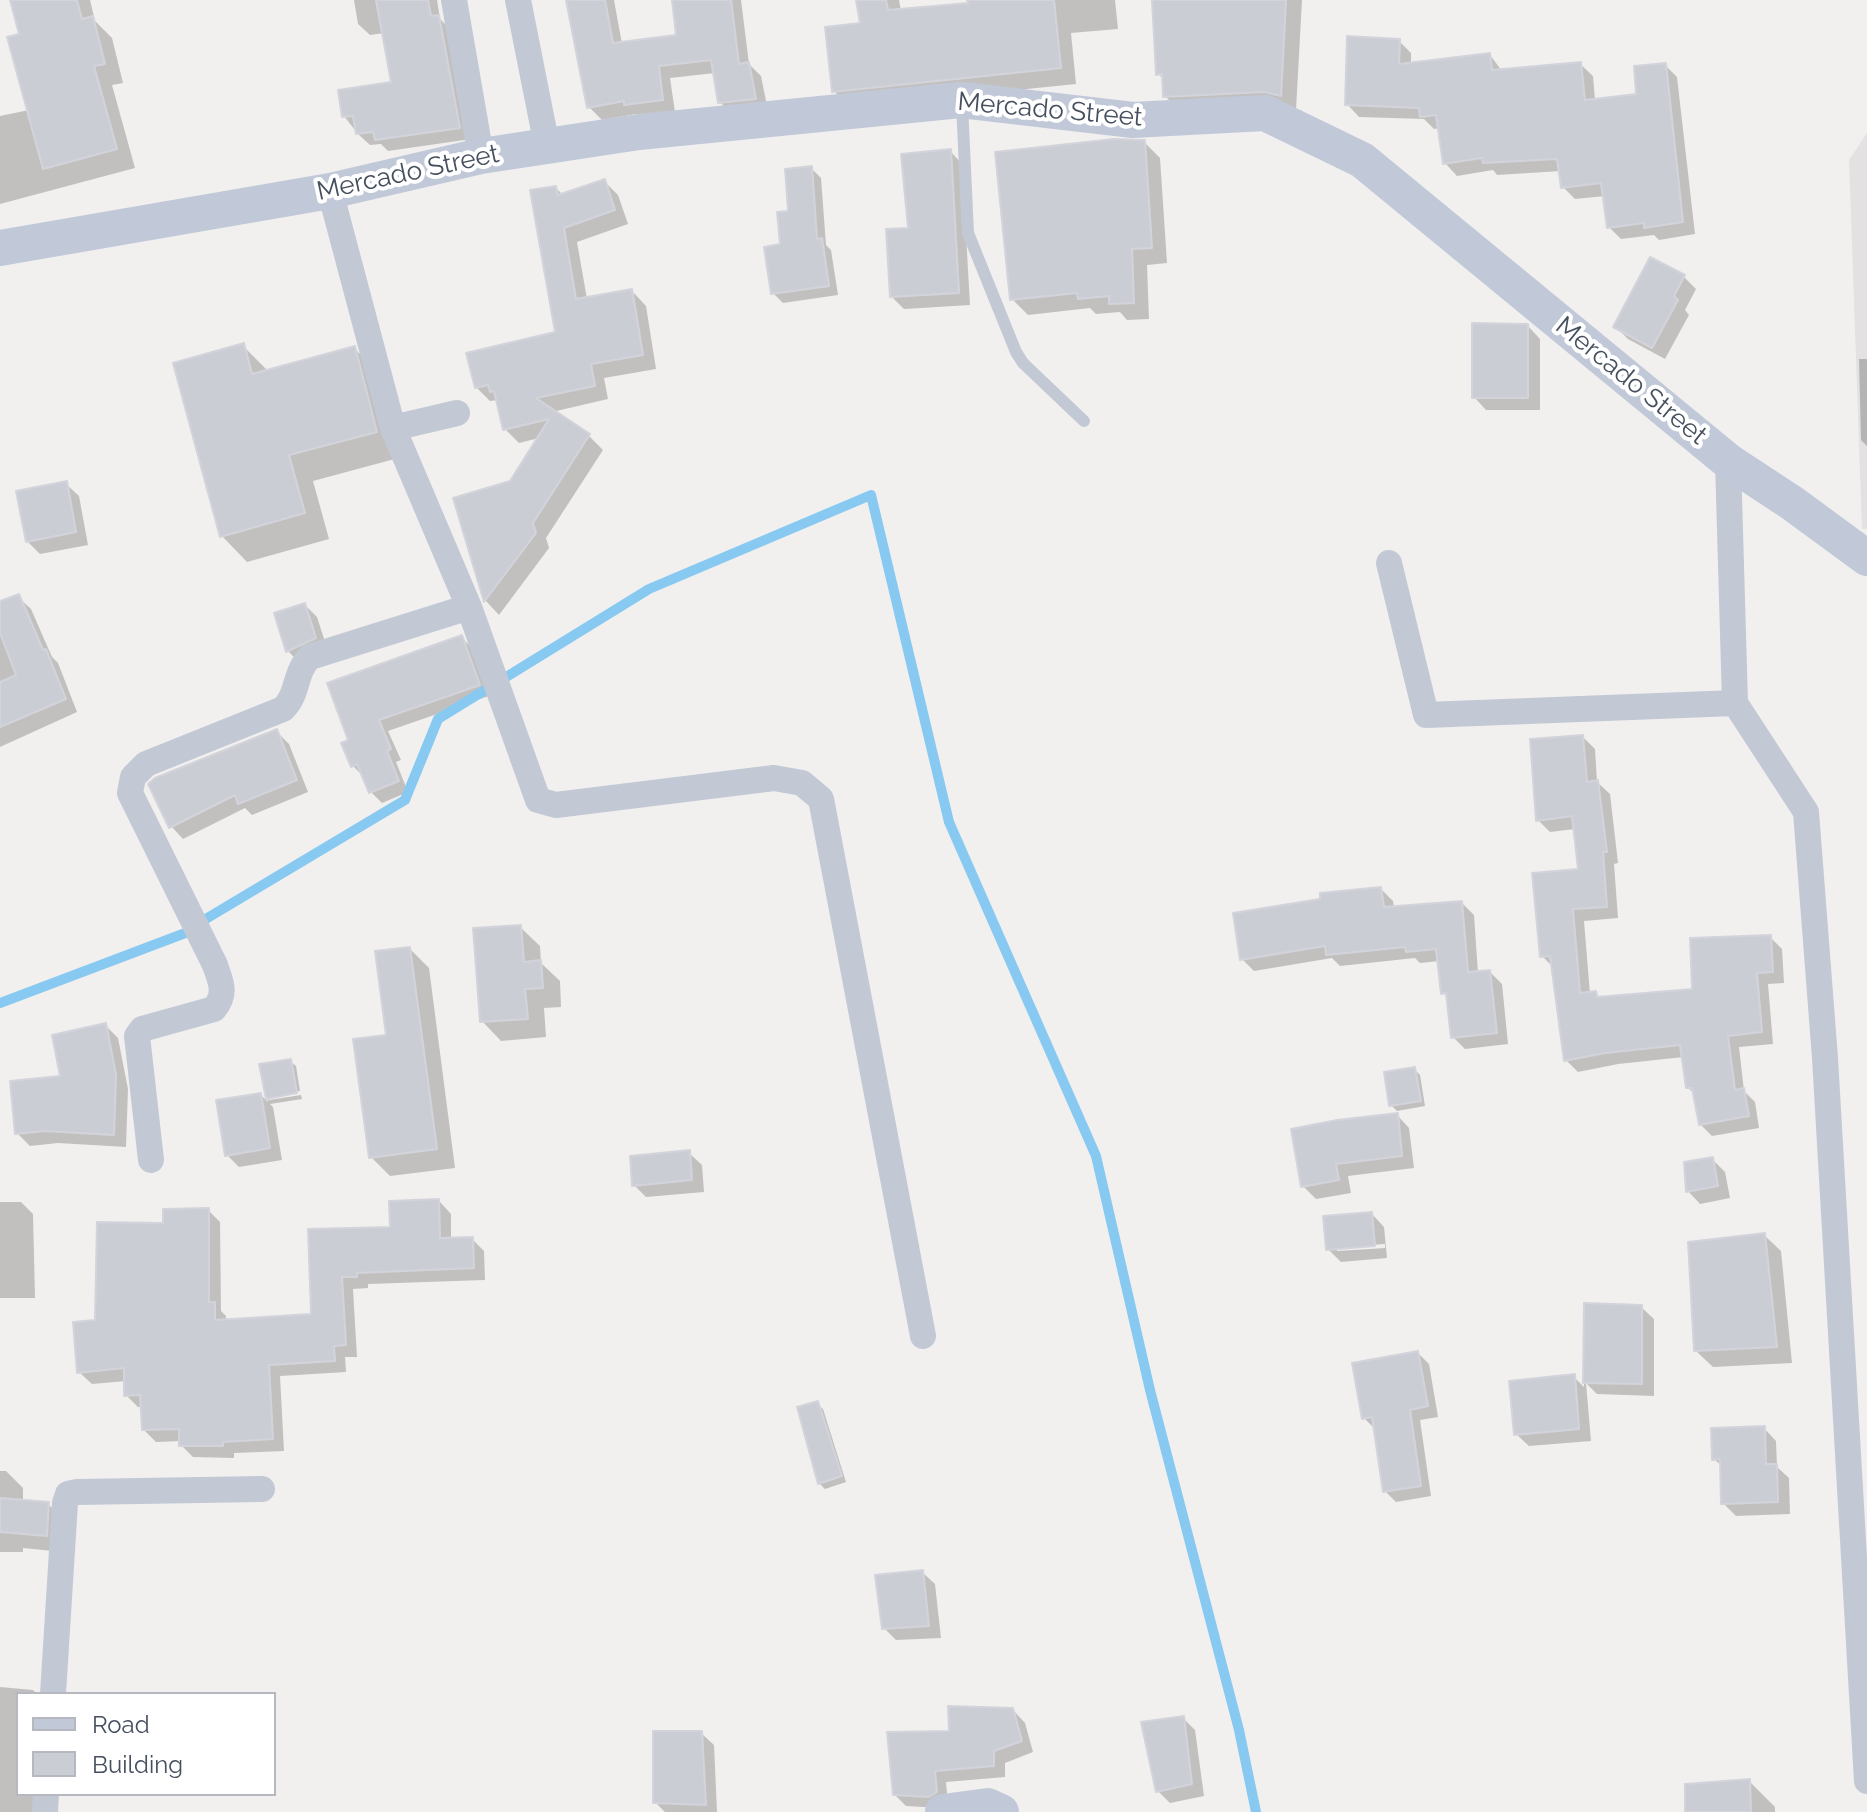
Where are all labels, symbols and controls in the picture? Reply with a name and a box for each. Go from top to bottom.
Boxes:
street label: Mercado Street [956,86,1144,134]
street label: Mercado Street [314,138,502,208]
street label: Mercado Street [1549,311,1713,451]
legend [16,1692,276,1796]
text: Road [92,1710,150,1739]
text: Building [92,1750,183,1779]

